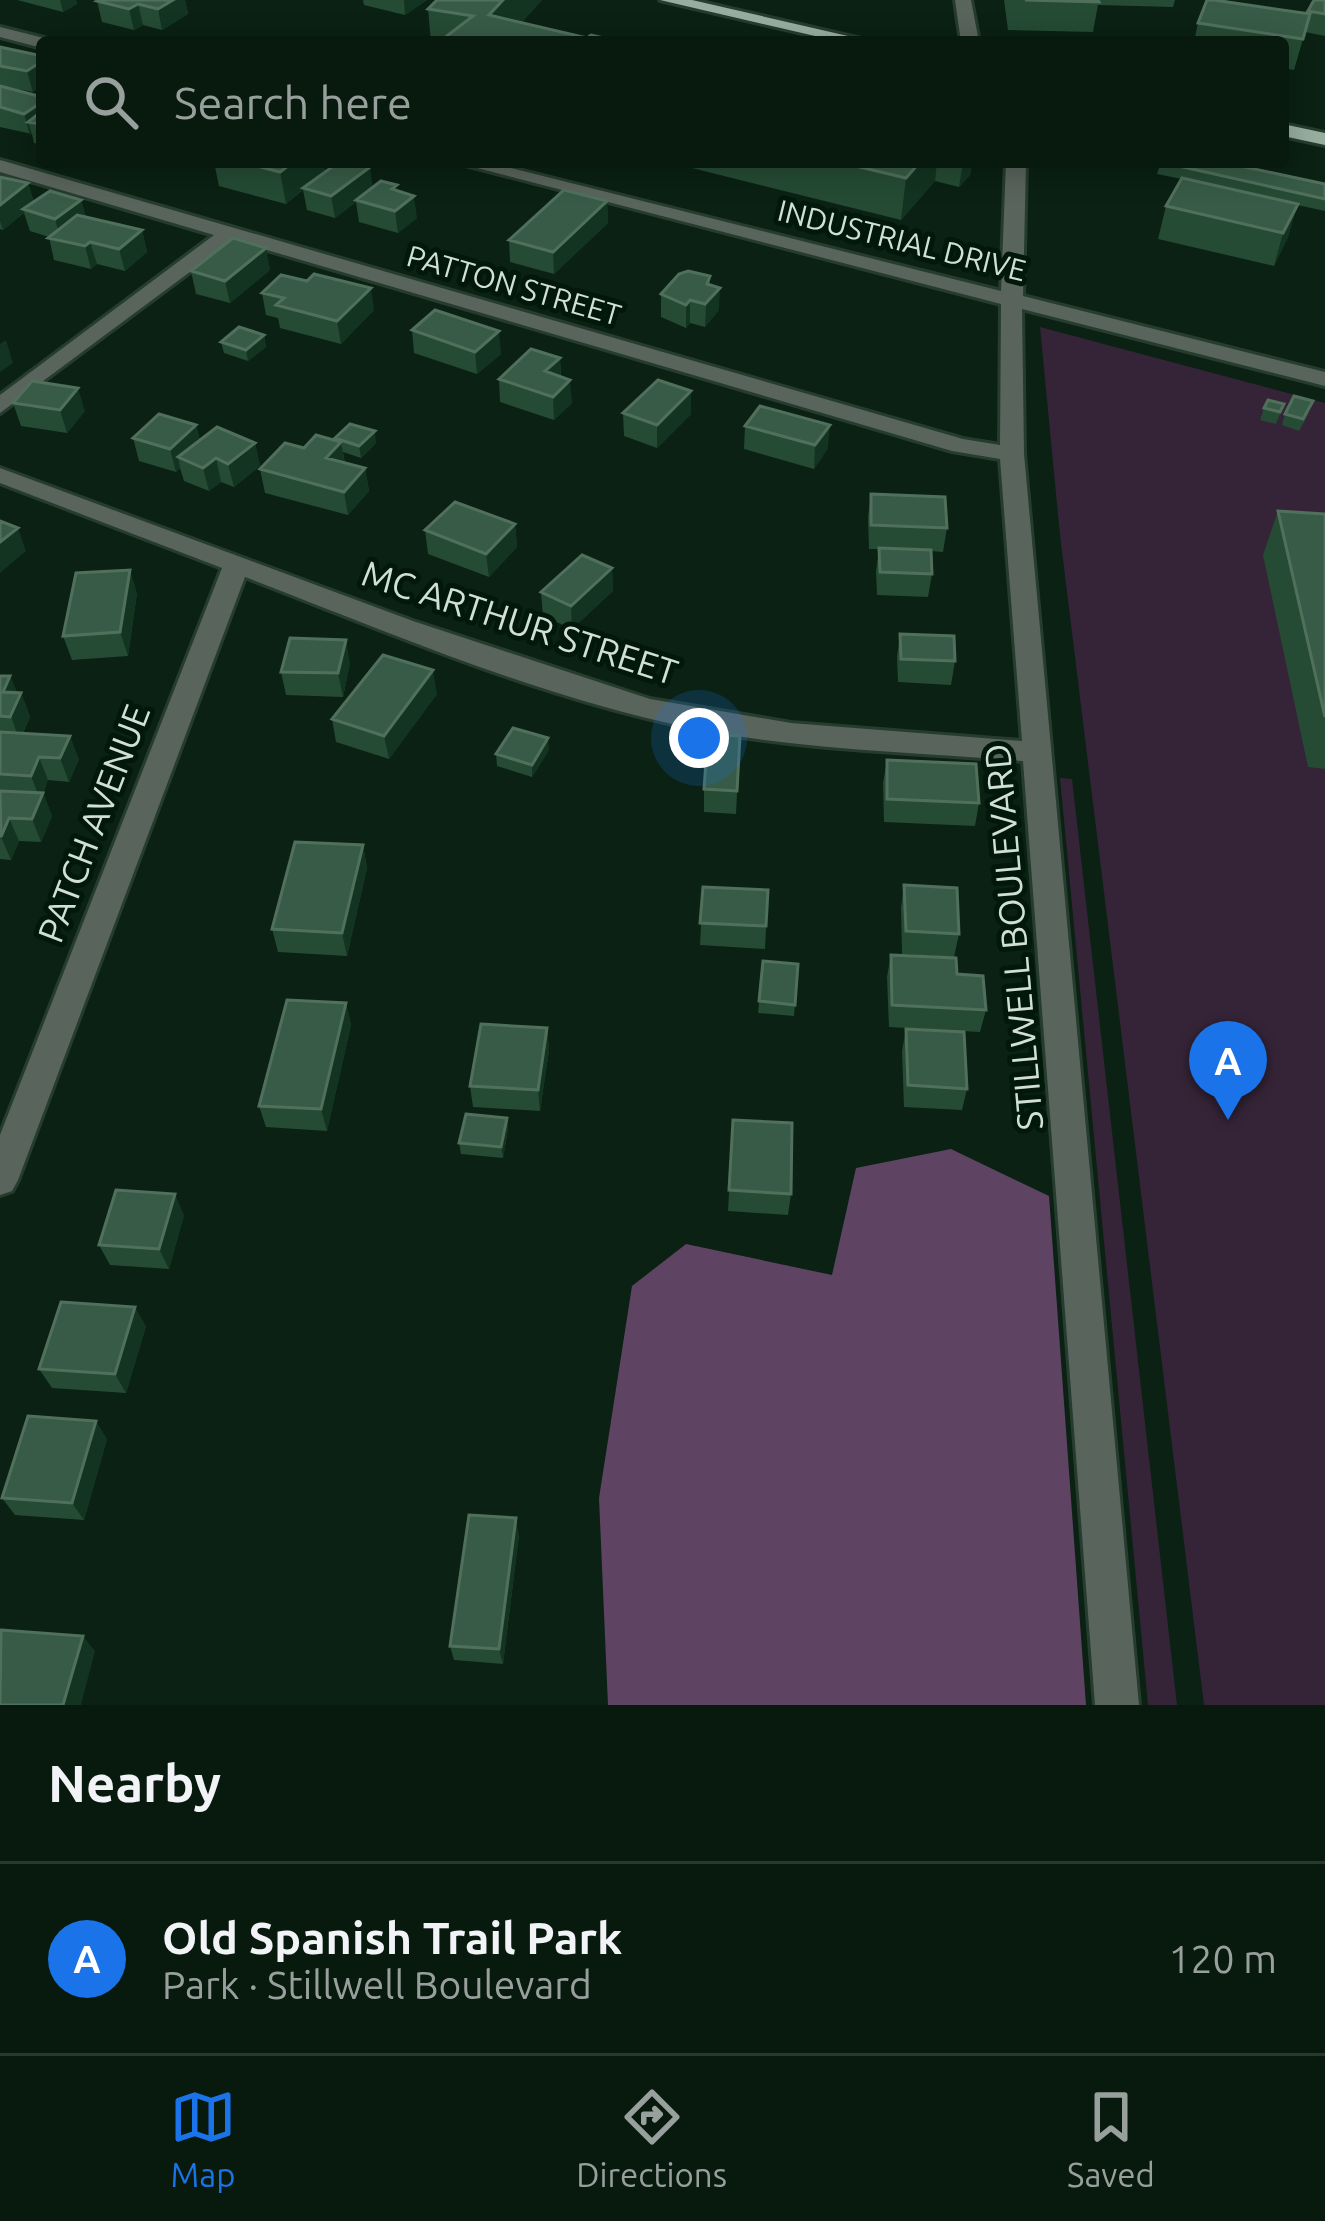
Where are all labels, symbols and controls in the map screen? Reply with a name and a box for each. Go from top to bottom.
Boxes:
search box [36,36,1289,168]
icon: search [78,69,144,135]
text: Search here [174,77,412,128]
street label: INDUSTRIAL DRIVE [774,193,1030,287]
street label: PATTON STREET [403,238,625,332]
street label: MC ARTHUR STREET [357,552,683,692]
street label: PATCH AVENUE [29,698,157,948]
your location [669,708,729,768]
street label: STILLWELL BOULEVARD [976,742,1050,1132]
pin: A [1189,1021,1267,1120]
text: Nearby [48,1754,221,1812]
text: Old Spanish Trail Park [162,1912,622,1963]
text: A [73,1937,101,1980]
text: 120 m [1168,1937,1277,1980]
text: Park · Stillwell Boulevard [162,1963,592,2006]
tab: Map [170,2084,236,2193]
tab: Directions [576,2084,727,2193]
tab: Saved [1067,2084,1155,2193]

